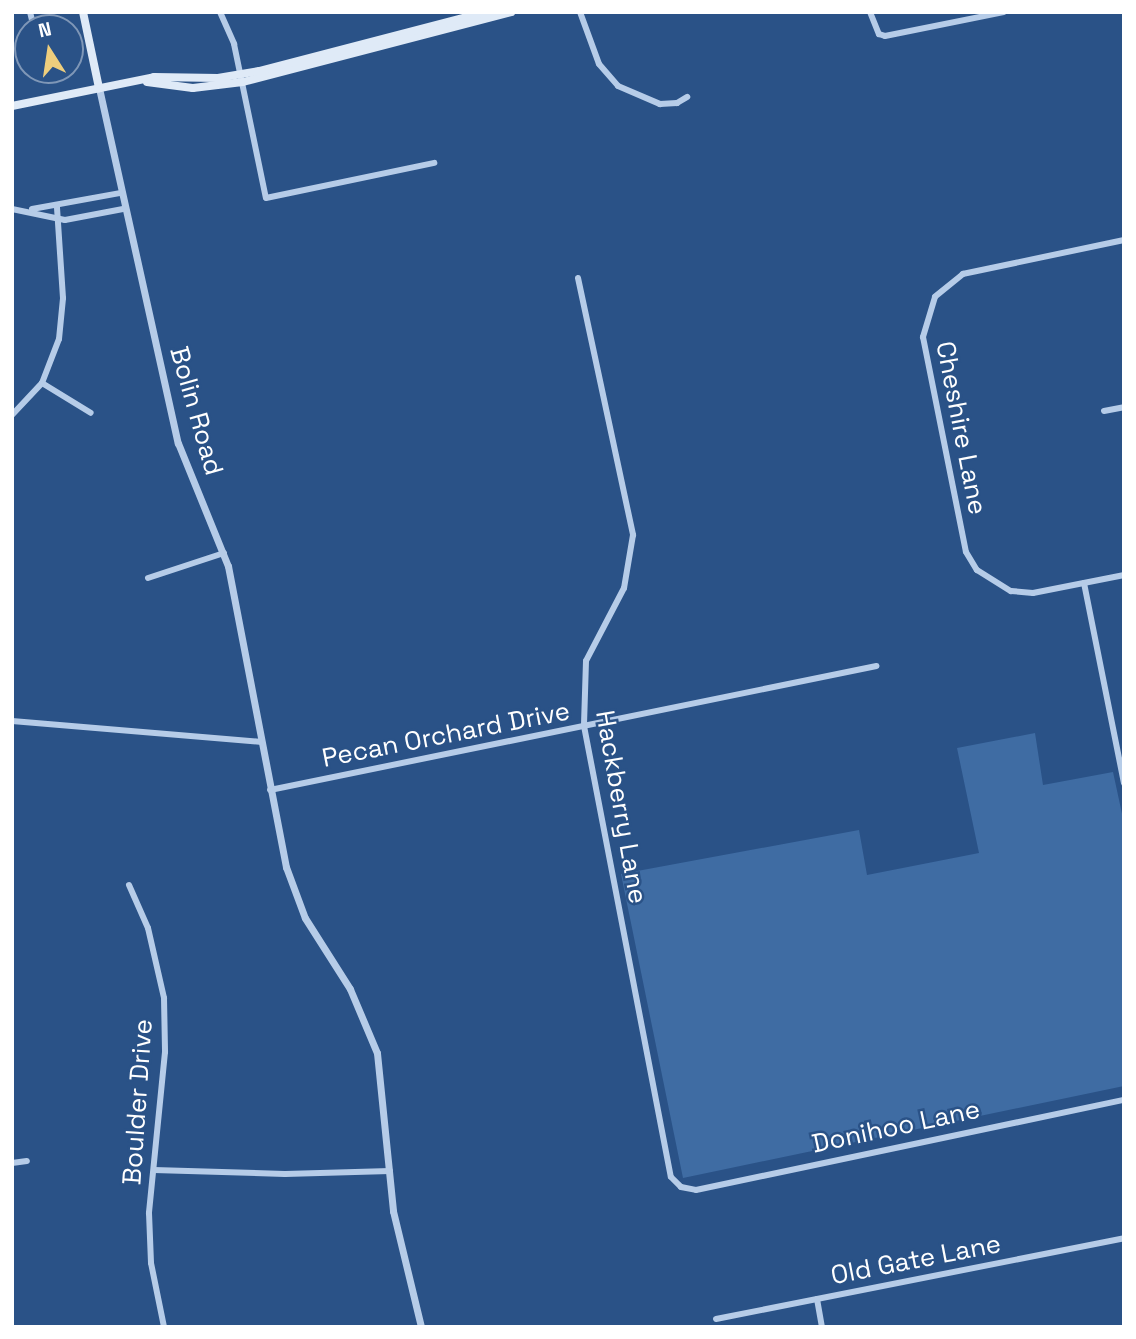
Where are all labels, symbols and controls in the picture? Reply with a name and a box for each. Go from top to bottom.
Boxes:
north arrow [14,14,84,84]
text: N [36,16,54,43]
street label: Cheshire Lane [929,339,993,517]
street label: Bolin Road [163,343,229,479]
street label: Pecan Orchard Drive [319,696,573,774]
street label: Hackberry Lane [589,708,653,906]
street label: Boulder Drive [117,1018,159,1186]
street label: Donihoo Lane [809,1094,983,1160]
street label: Old Gate Lane [828,1228,1004,1292]

